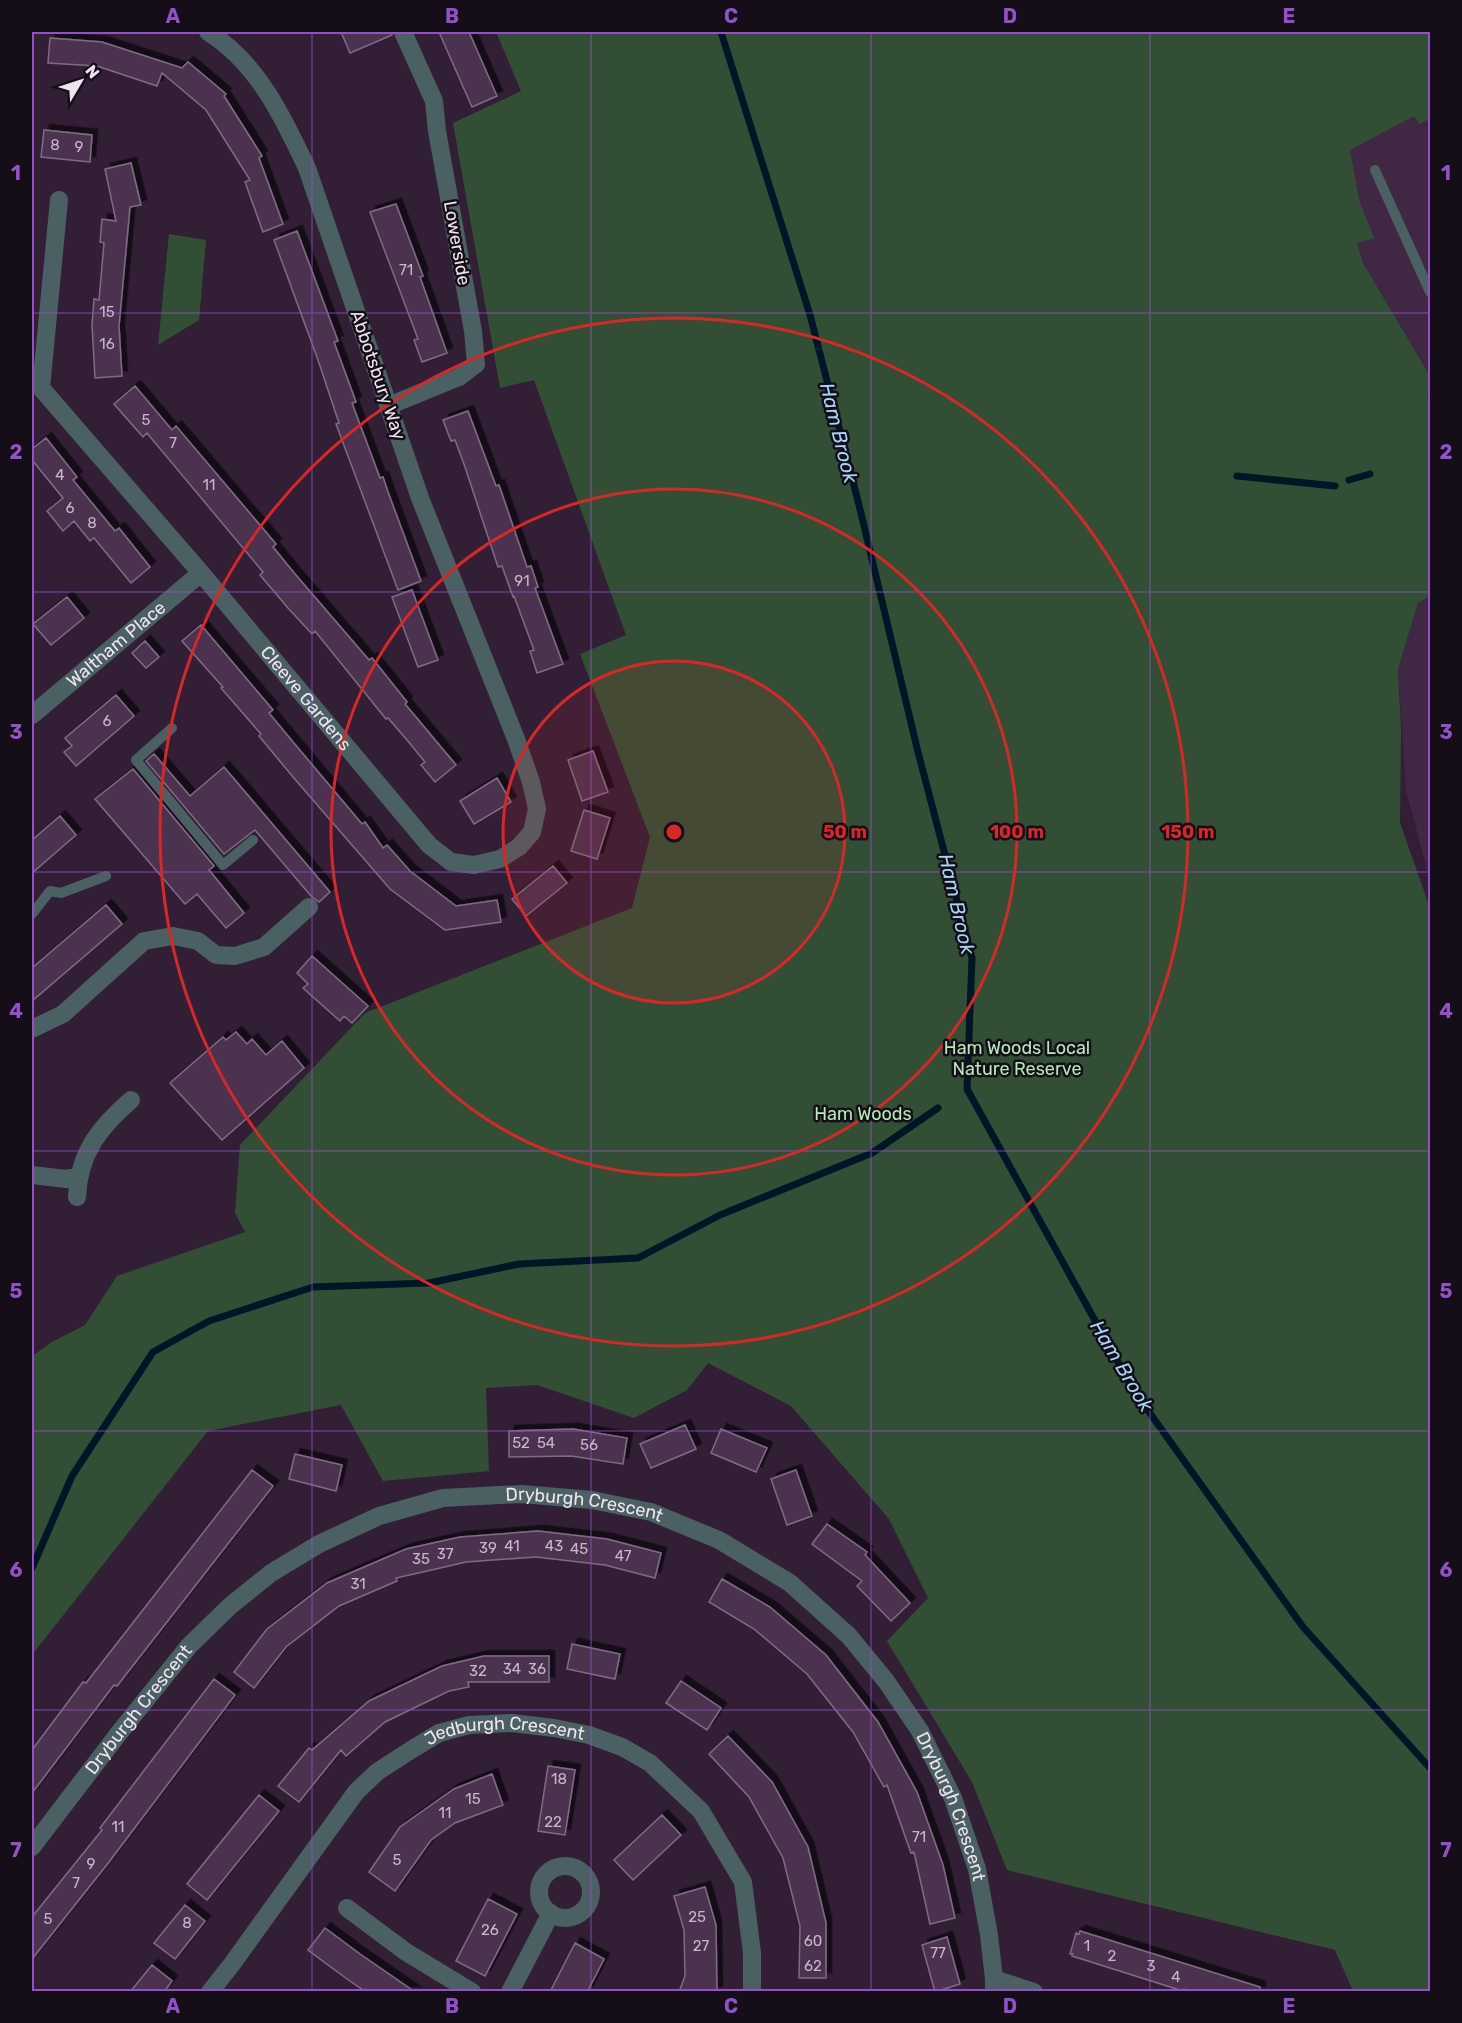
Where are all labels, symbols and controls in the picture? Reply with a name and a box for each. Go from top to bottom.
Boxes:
text: A [166,4,181,28]
text: B [445,4,459,28]
text: C [724,4,738,28]
text: D [1003,4,1017,28]
text: E [1283,4,1295,28]
north arrow [51,51,111,111]
text: N [81,61,103,82]
house number: 8 [50,136,60,154]
house number: 9 [75,138,84,156]
text: 1 [11,161,21,185]
text: 1 [1441,161,1451,185]
street label: Lowerside [439,199,475,287]
house number: 71 [399,261,413,279]
house number: 15 [99,303,115,321]
street label: Abbotsbury Way [346,307,410,443]
house number: 16 [99,335,115,353]
water label: Ham Brook [815,380,863,486]
house number: 5 [142,411,151,429]
house number: 7 [169,434,177,452]
text: 2 [10,440,23,464]
text: 2 [1440,440,1453,464]
house number: 4 [55,466,65,484]
house number: 11 [203,476,215,494]
house number: 6 [65,499,75,517]
house number: 8 [87,514,97,532]
house number: 91 [514,572,530,590]
street label: Waltham Place [62,596,170,692]
street label: Cleeve Gardens [256,641,356,755]
house number: 6 [102,712,112,730]
text: 3 [9,720,23,744]
text: 3 [1439,720,1453,744]
text: 50 m [823,821,867,843]
text: 100 m [990,821,1044,843]
text: 150 m [1161,821,1215,843]
centre of rings [664,822,684,842]
water label: Ham Brook [934,851,980,957]
text: 4 [9,999,23,1023]
text: 4 [1439,999,1453,1023]
park label: Ham Woods Local Nature Reserve [944,1037,1090,1080]
park label: Ham Woods [814,1103,912,1125]
text: 5 [10,1279,23,1303]
text: 5 [1440,1279,1453,1303]
water label: Ham Brook [1085,1316,1159,1417]
house number: 52 [512,1434,530,1452]
house number: 54 [537,1434,555,1452]
house number: 56 [580,1436,598,1454]
street label: Dryburgh Crescent [505,1483,667,1527]
house number: 41 [504,1537,520,1555]
house number: 43 [545,1537,563,1555]
house number: 39 [479,1539,497,1557]
house number: 45 [570,1540,588,1558]
house number: 37 [437,1545,454,1563]
house number: 47 [615,1547,632,1565]
house number: 35 [412,1550,430,1568]
text: 6 [9,1558,23,1582]
text: 6 [1439,1558,1453,1582]
house number: 31 [350,1575,366,1593]
street label: Dryburgh Crescent [80,1640,197,1779]
house number: 34 [503,1660,521,1678]
house number: 36 [528,1660,546,1678]
house number: 32 [469,1662,487,1680]
street label: Jedburgh Crescent [420,1712,586,1750]
street label: Dryburgh Crescent [911,1728,990,1883]
house number: 18 [551,1770,567,1788]
house number: 15 [465,1790,481,1808]
house number: 11 [439,1804,451,1822]
house number: 22 [544,1813,562,1831]
house number: 11 [112,1818,124,1836]
house number: 71 [912,1828,926,1846]
text: 7 [10,1838,22,1862]
text: 7 [1440,1838,1452,1862]
house number: 5 [393,1851,402,1869]
house number: 9 [87,1855,96,1873]
house number: 7 [72,1874,80,1892]
house number: 25 [688,1908,706,1926]
house number: 5 [44,1910,53,1928]
house number: 8 [182,1914,192,1932]
house number: 26 [481,1921,499,1939]
house number: 60 [804,1932,822,1950]
house number: 27 [693,1937,710,1955]
house number: 1 [1084,1937,1090,1955]
house number: 77 [930,1944,946,1962]
house number: 2 [1108,1947,1117,1965]
house number: 62 [804,1957,822,1975]
house number: 3 [1146,1957,1156,1975]
house number: 4 [1171,1968,1181,1986]
text: A [166,1994,181,2018]
text: B [445,1994,459,2018]
text: C [724,1994,738,2018]
text: D [1003,1994,1017,2018]
text: E [1283,1994,1295,2018]

